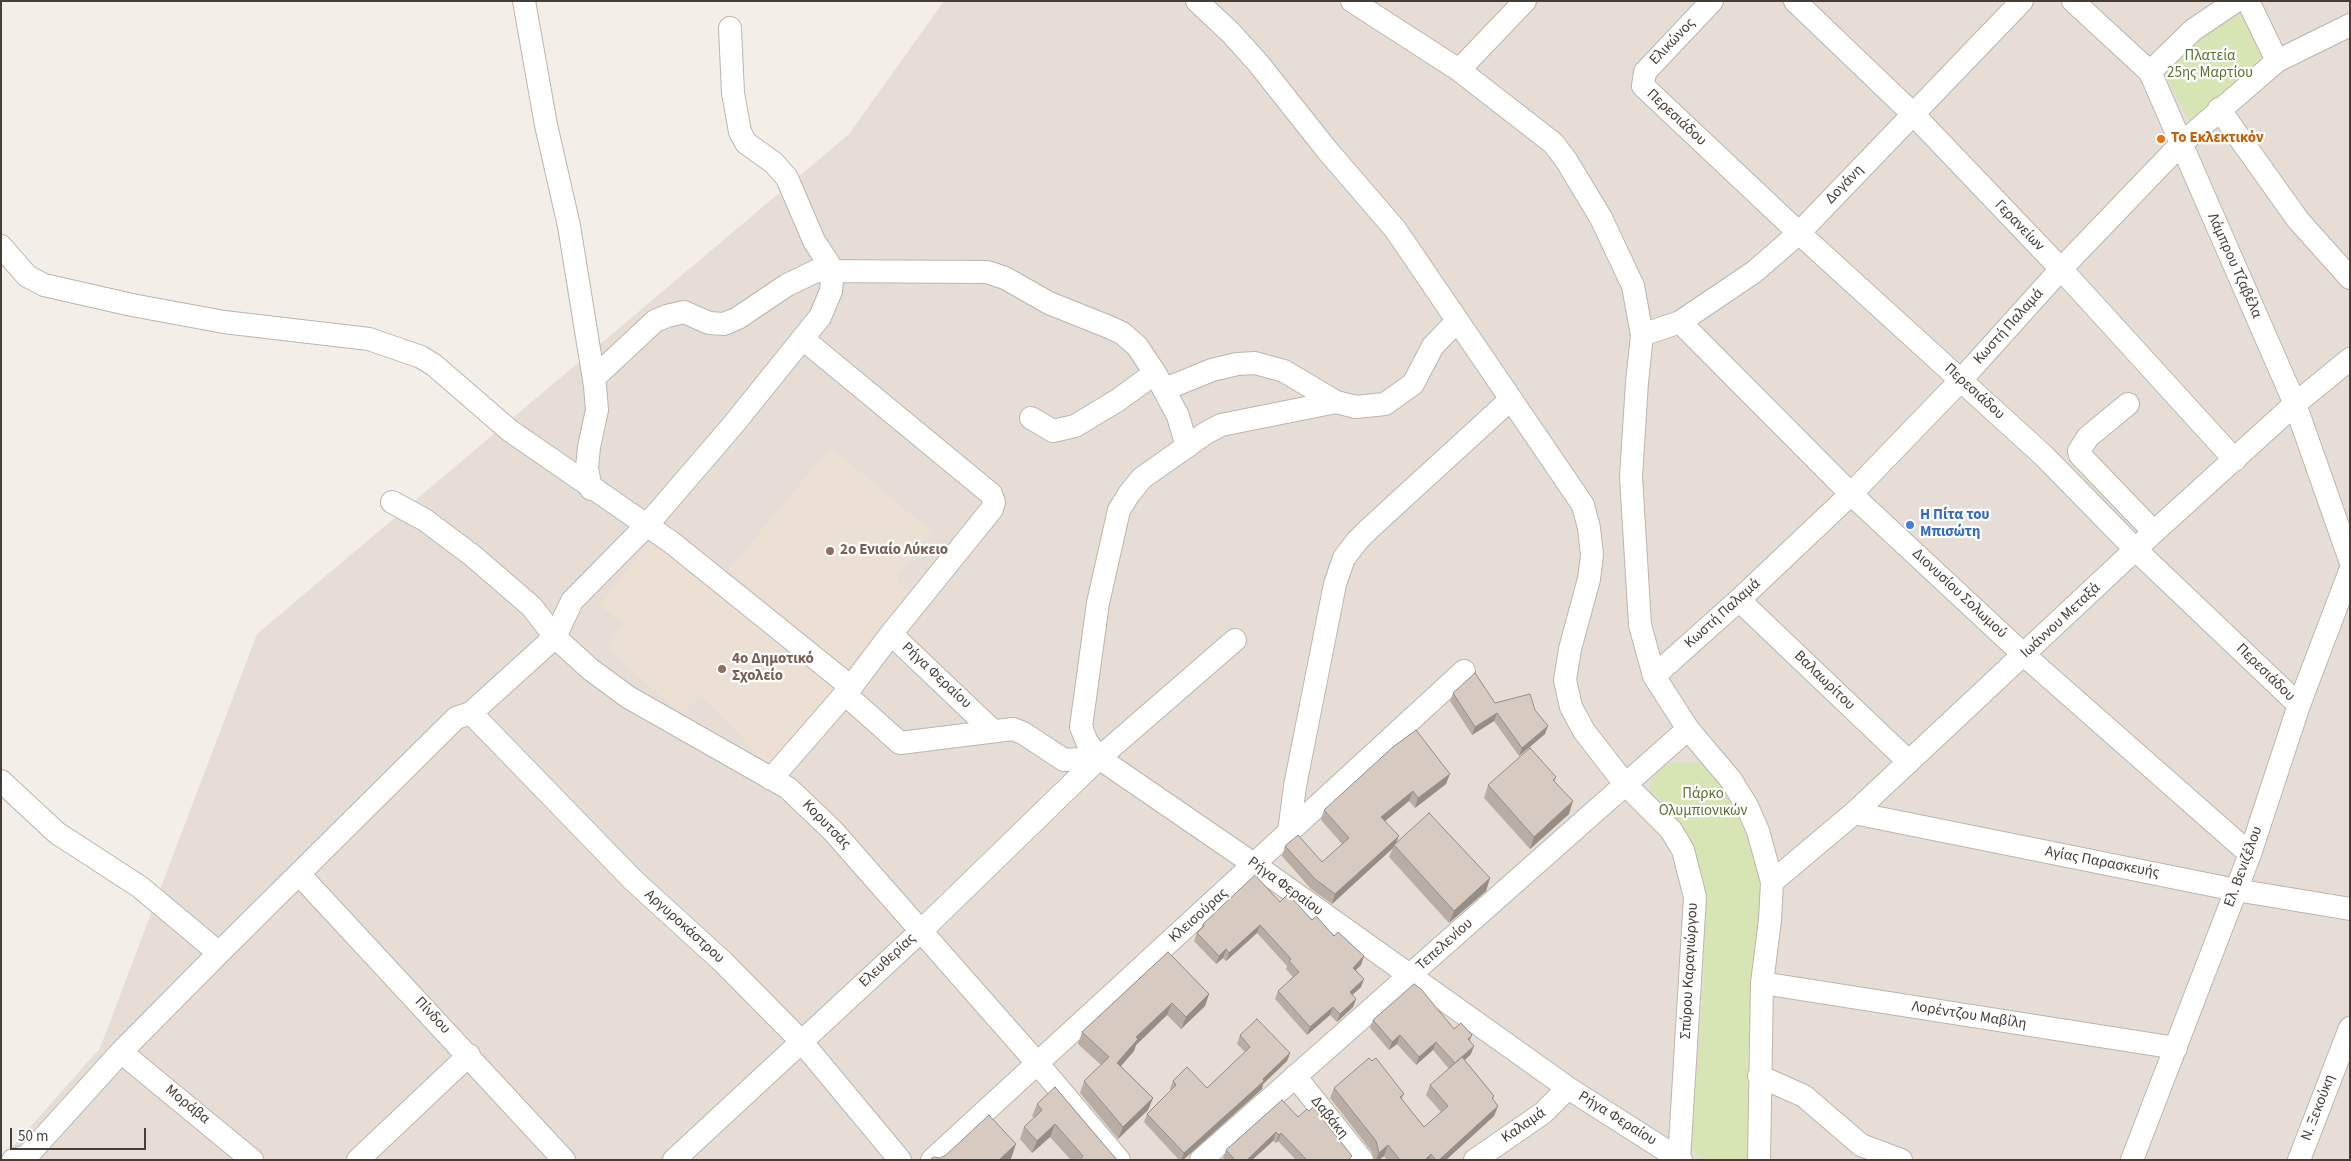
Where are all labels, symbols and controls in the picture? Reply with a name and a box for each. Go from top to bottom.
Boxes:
street label: Ελικώνος [1646,15,1700,69]
park label: Πλατεία 25ης Μαρτίου [2167,48,2253,83]
street label: Περεσιάδου [1642,86,1710,150]
place label: Το Εκλεκτικὀν [2171,130,2264,148]
marker: Το Εκλεκτικὀν [2155,133,2167,145]
street label: Δογάνη [1822,162,1868,208]
street label: Γερανείων [1990,197,2048,255]
street label: Λάμπρου Τζαβέλα [2203,211,2265,321]
street label: Κωστή Παλαμά [1970,285,2048,369]
street label: Περεσιάδου [1940,360,2008,424]
place label: Η Πίτα του Μπισώτη [1920,507,1990,542]
marker: Η Πίτα του Μπισώτη [1904,519,1916,531]
place label: 2ο Ενιαίο Λύκειο [840,542,948,560]
marker: 2ο Ενιαίο Λύκειο [824,545,836,557]
street label: Διονυσίου Σολωμού [1908,545,2010,643]
street label: Κωστή Παλαμά [1681,575,1765,653]
street label: Ιωάννου Μεταξά [2017,579,2105,663]
street label: Ρήγα Φεραίου [897,639,975,713]
street label: Περεσιάδου [2232,640,2298,706]
street label: Βαλαωρίτου [1790,648,1858,714]
place label: 4ο Δημοτικό Σχολείο [732,651,814,686]
marker: 4ο Δημοτικό Σχολείο [716,663,728,675]
park label: Πάρκο Ολυμπιονικών [1659,786,1747,821]
street label: Κορυτσάς [798,796,854,854]
street label: Ελ. Βενιζέλου [2221,824,2267,910]
street label: Αγίας Παρασκευής [2043,843,2161,883]
street label: Ρήγα Φεραίου [1244,854,1326,920]
street label: Κλεισούρας [1166,885,1232,947]
street label: Αργυροκάστρου [640,886,728,968]
street label: Σπύρου Καραγιώργου [1677,902,1703,1040]
street label: Τεπελενίου [1413,915,1477,975]
street label: Ελευθερίας [856,930,920,992]
street label: Πίνδου [410,994,454,1038]
street label: Λορέντζου Μαβίλη [1910,998,2028,1034]
street label: Ν. Ξεκούκη [2298,1072,2340,1144]
street label: Μοράβα [161,1082,213,1128]
street label: Ρήγα Φεραίου [1575,1088,1659,1150]
street label: Δαβάκη [1306,1093,1352,1143]
street label: Καλαμά [1499,1104,1549,1148]
scale bar [12,1118,149,1150]
text: 50 m [18,1126,48,1147]

